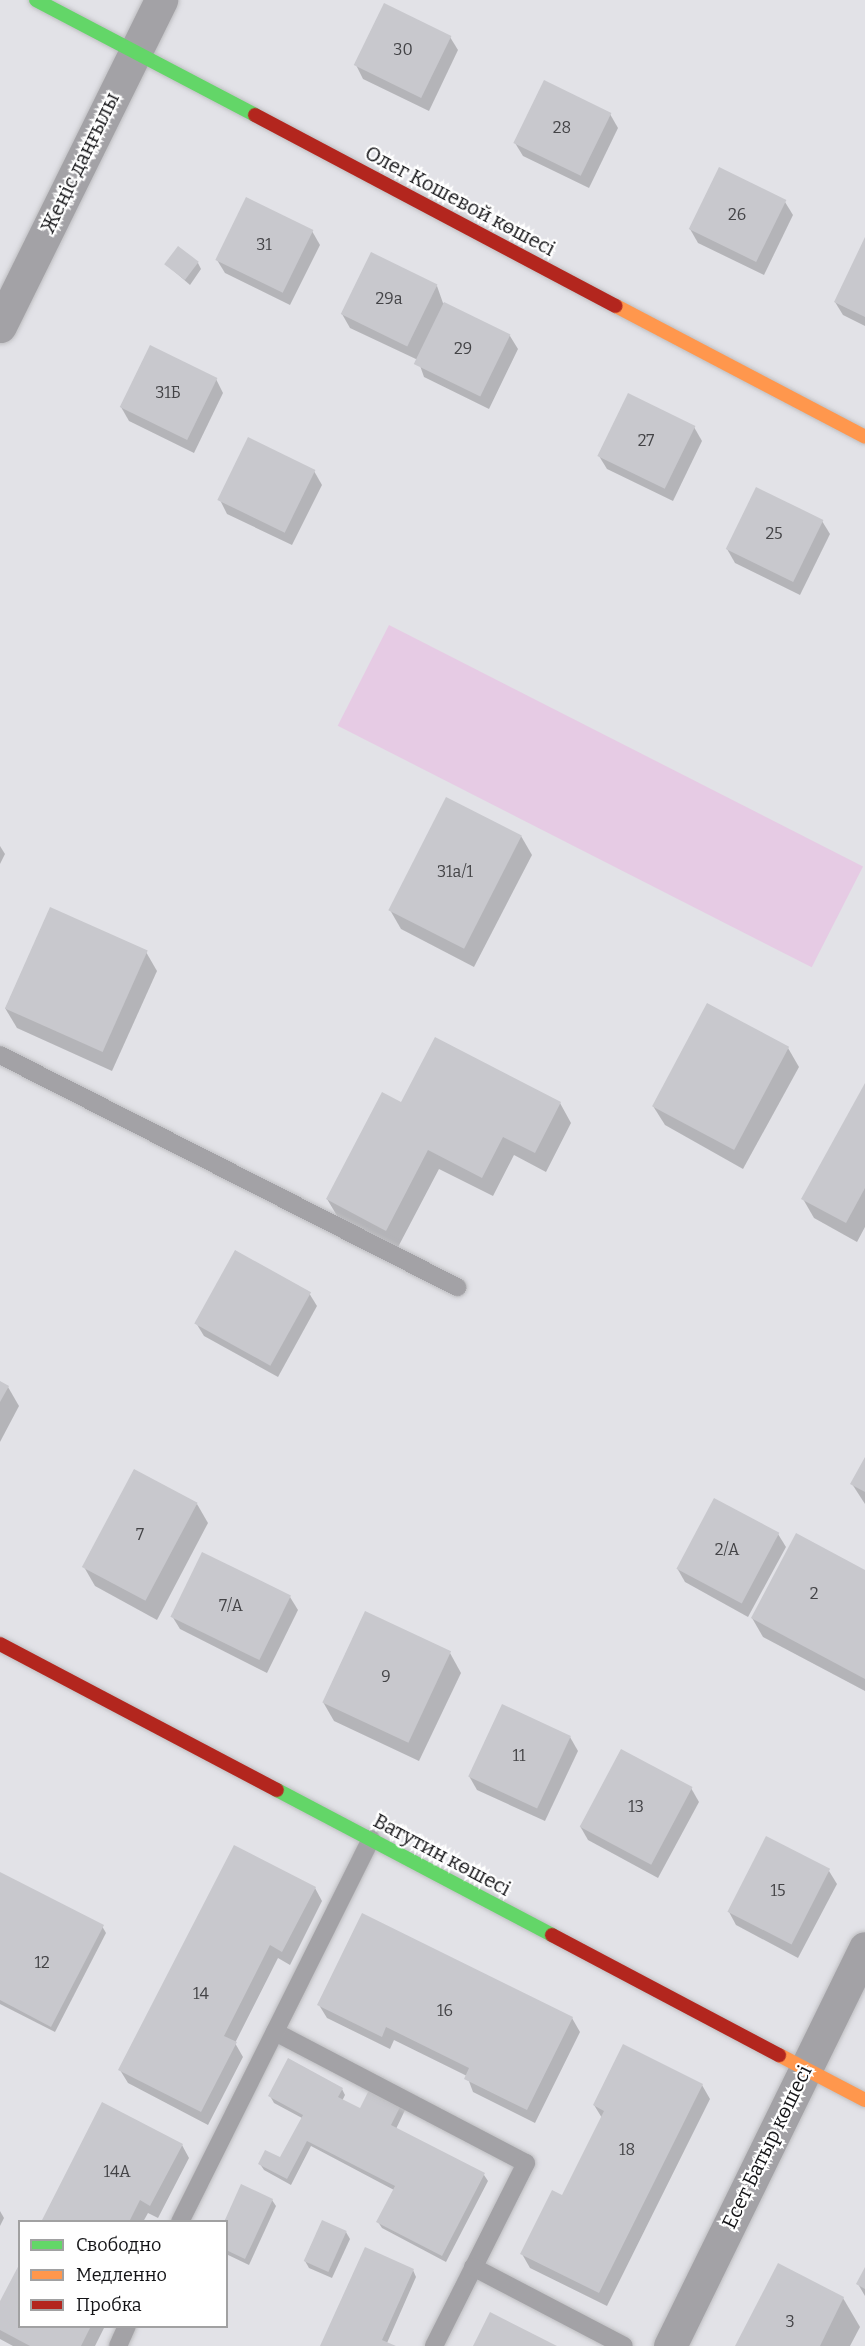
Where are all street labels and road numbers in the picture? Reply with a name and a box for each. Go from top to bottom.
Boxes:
street label: Жеңіс даңғылы [36,89,124,237]
street label: Олег Кошевой көшесі [361,141,559,261]
street label: Ватутин көшесі [369,1809,515,1901]
street label: Есет Батыр көшесі [717,2061,817,2233]

